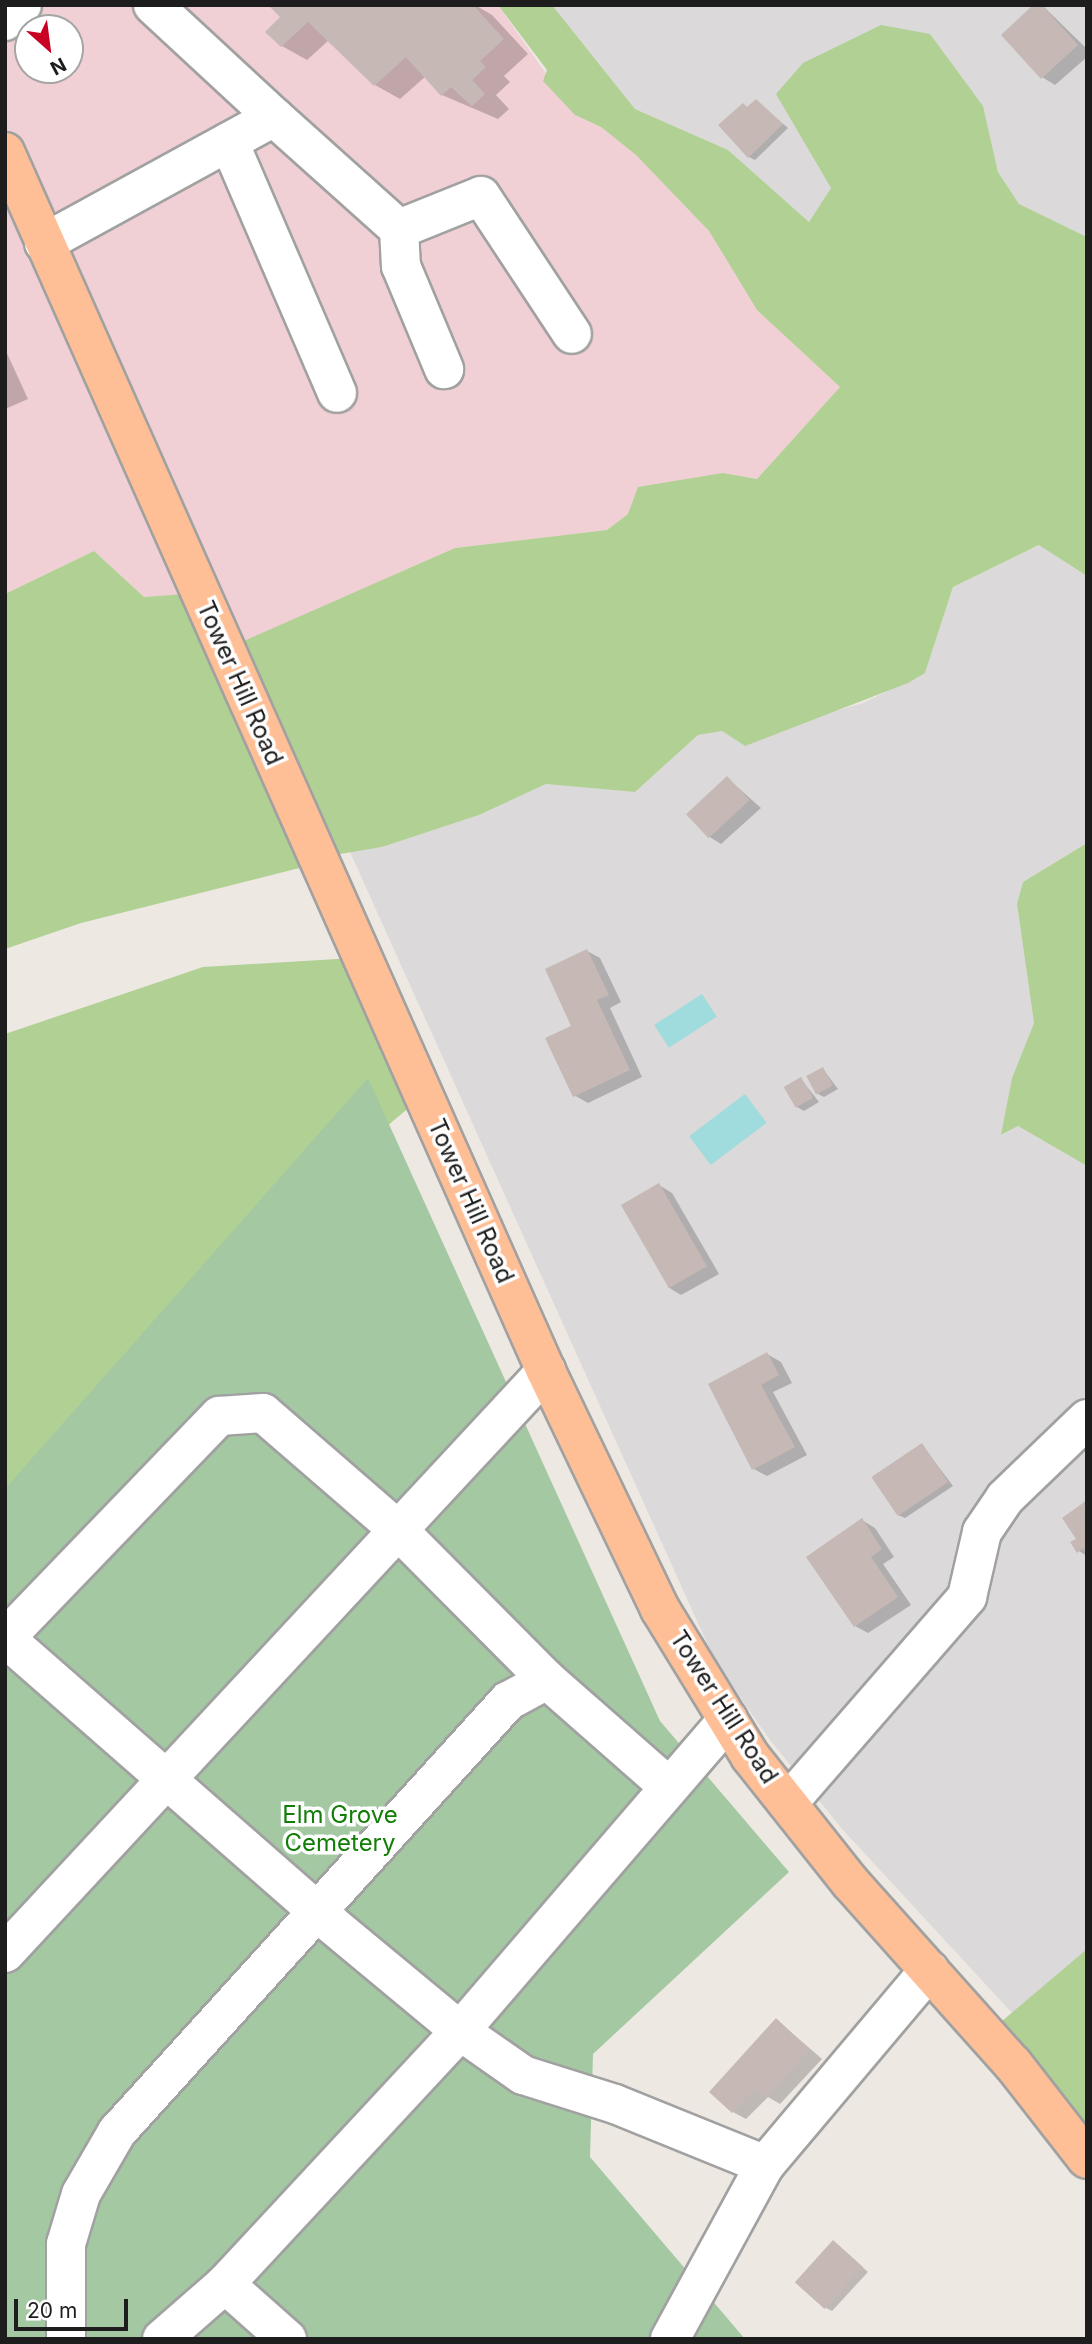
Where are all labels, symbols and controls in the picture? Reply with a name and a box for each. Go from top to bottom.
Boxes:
north arrow [14,14,84,84]
text: N [46,53,70,80]
street label: Tower Hill Road [191,597,289,769]
street label: Tower Hill Road [422,1115,520,1287]
street label: Tower Hill Road [664,1625,784,1789]
park label: Elm Grove Cemetery [282,1801,398,1857]
scale bar [18,2284,131,2328]
text: 20 m [27,2298,77,2323]

